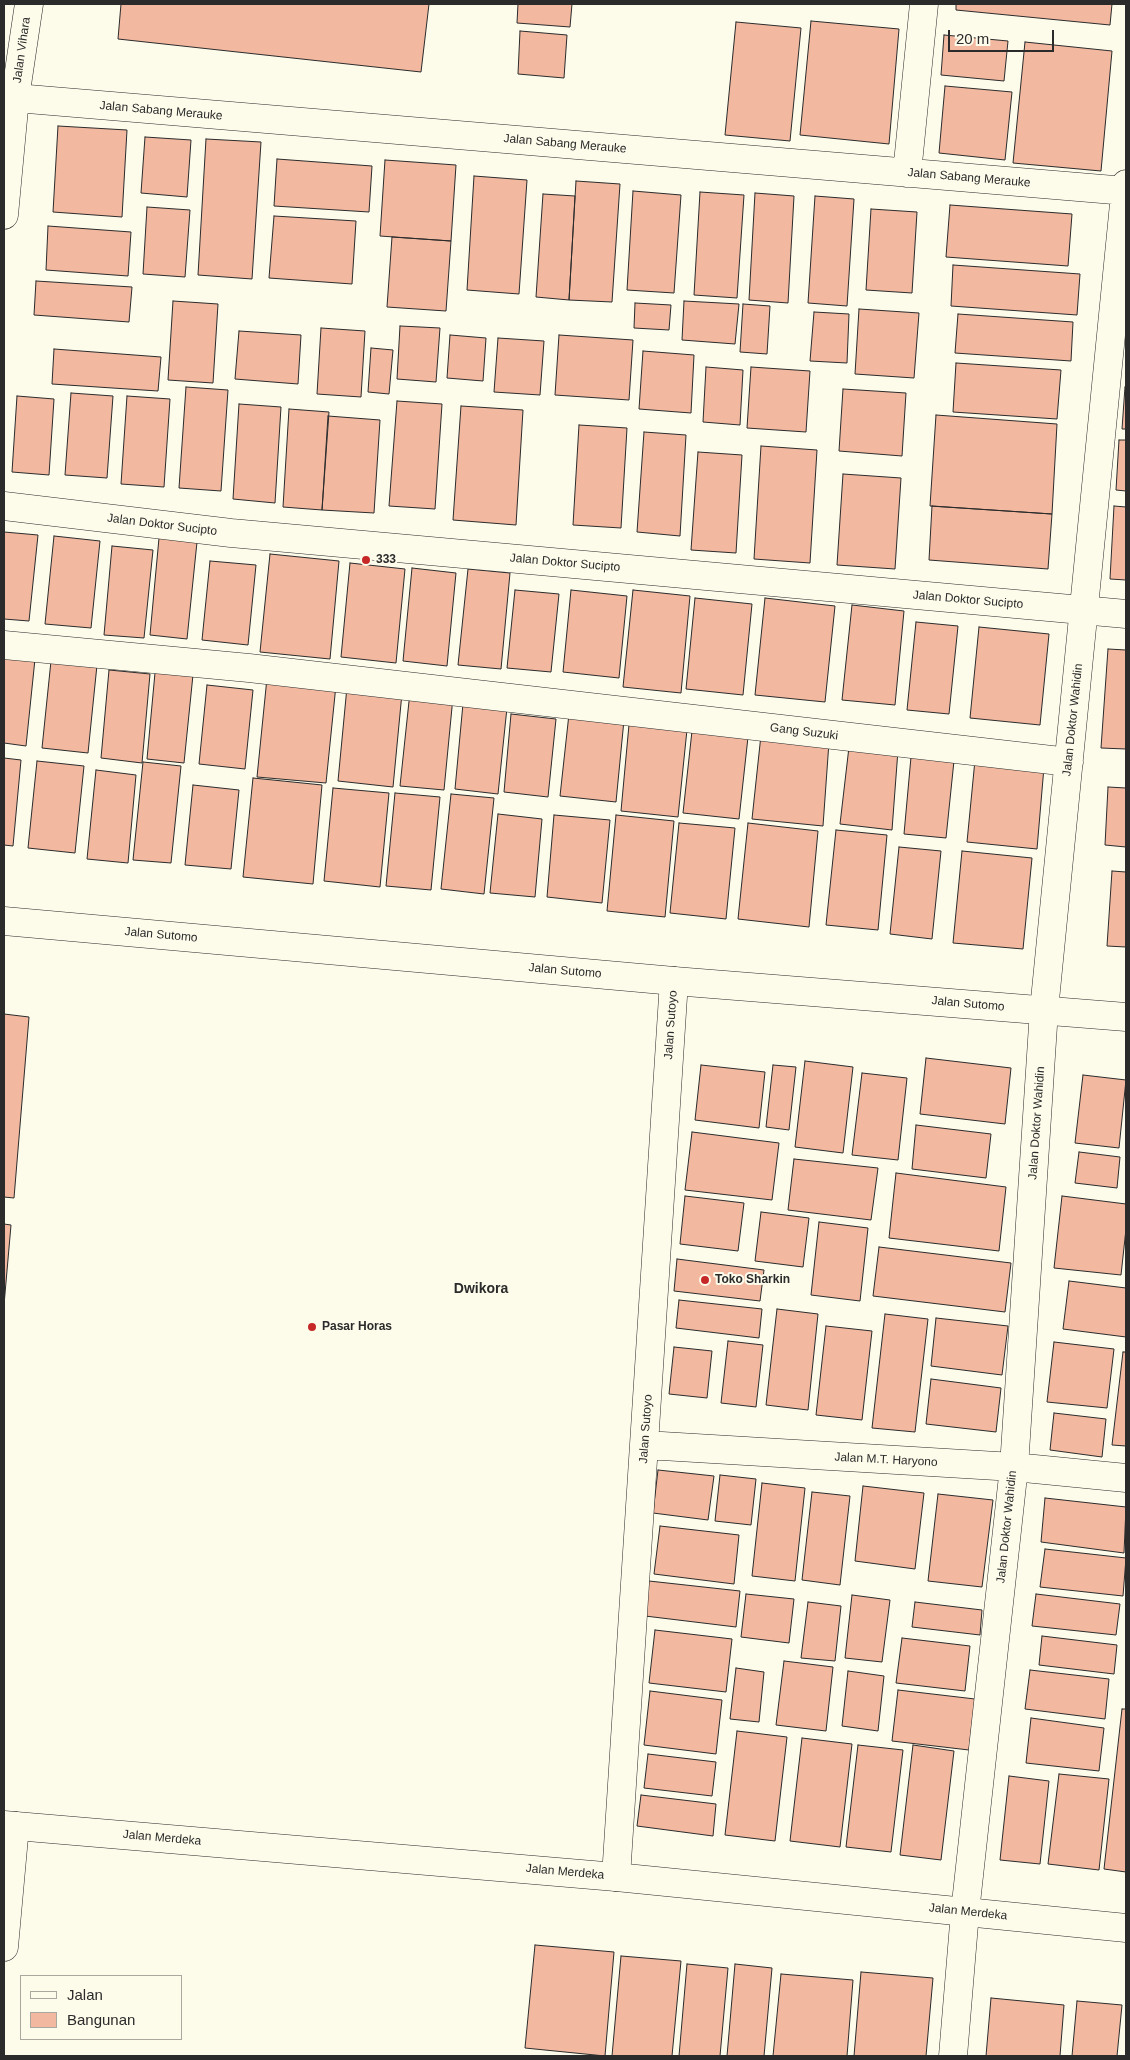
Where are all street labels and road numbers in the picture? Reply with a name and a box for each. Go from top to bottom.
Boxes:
street label: Jalan Vihara [10,16,34,84]
street label: Jalan Sabang Merauke [99,98,223,124]
street label: Jalan Sabang Merauke [503,131,627,157]
street label: Jalan Sabang Merauke [907,165,1031,191]
street label: Jalan Doktor Sucipto [106,511,218,539]
street label: Jalan Doktor Sucipto [509,551,621,575]
street label: Jalan Doktor Sucipto [912,588,1024,612]
street label: Jalan Doktor Wahidin [1060,663,1086,777]
street label: Gang Suzuki [769,721,839,743]
street label: Jalan Sutomo [124,925,198,945]
street label: Jalan Sutomo [528,961,602,981]
street label: Jalan Sutoyo [661,990,681,1060]
street label: Jalan Sutomo [931,994,1005,1014]
street label: Jalan Doktor Wahidin [1026,1066,1048,1180]
street label: Jalan Sutoyo [636,1394,656,1464]
street label: Jalan M.T. Haryono [834,1450,938,1470]
street label: Jalan Doktor Wahidin [994,1470,1020,1584]
street label: Jalan Merdeka [122,1827,202,1849]
street label: Jalan Merdeka [525,1861,605,1883]
street label: Jalan Merdeka [928,1901,1008,1923]

